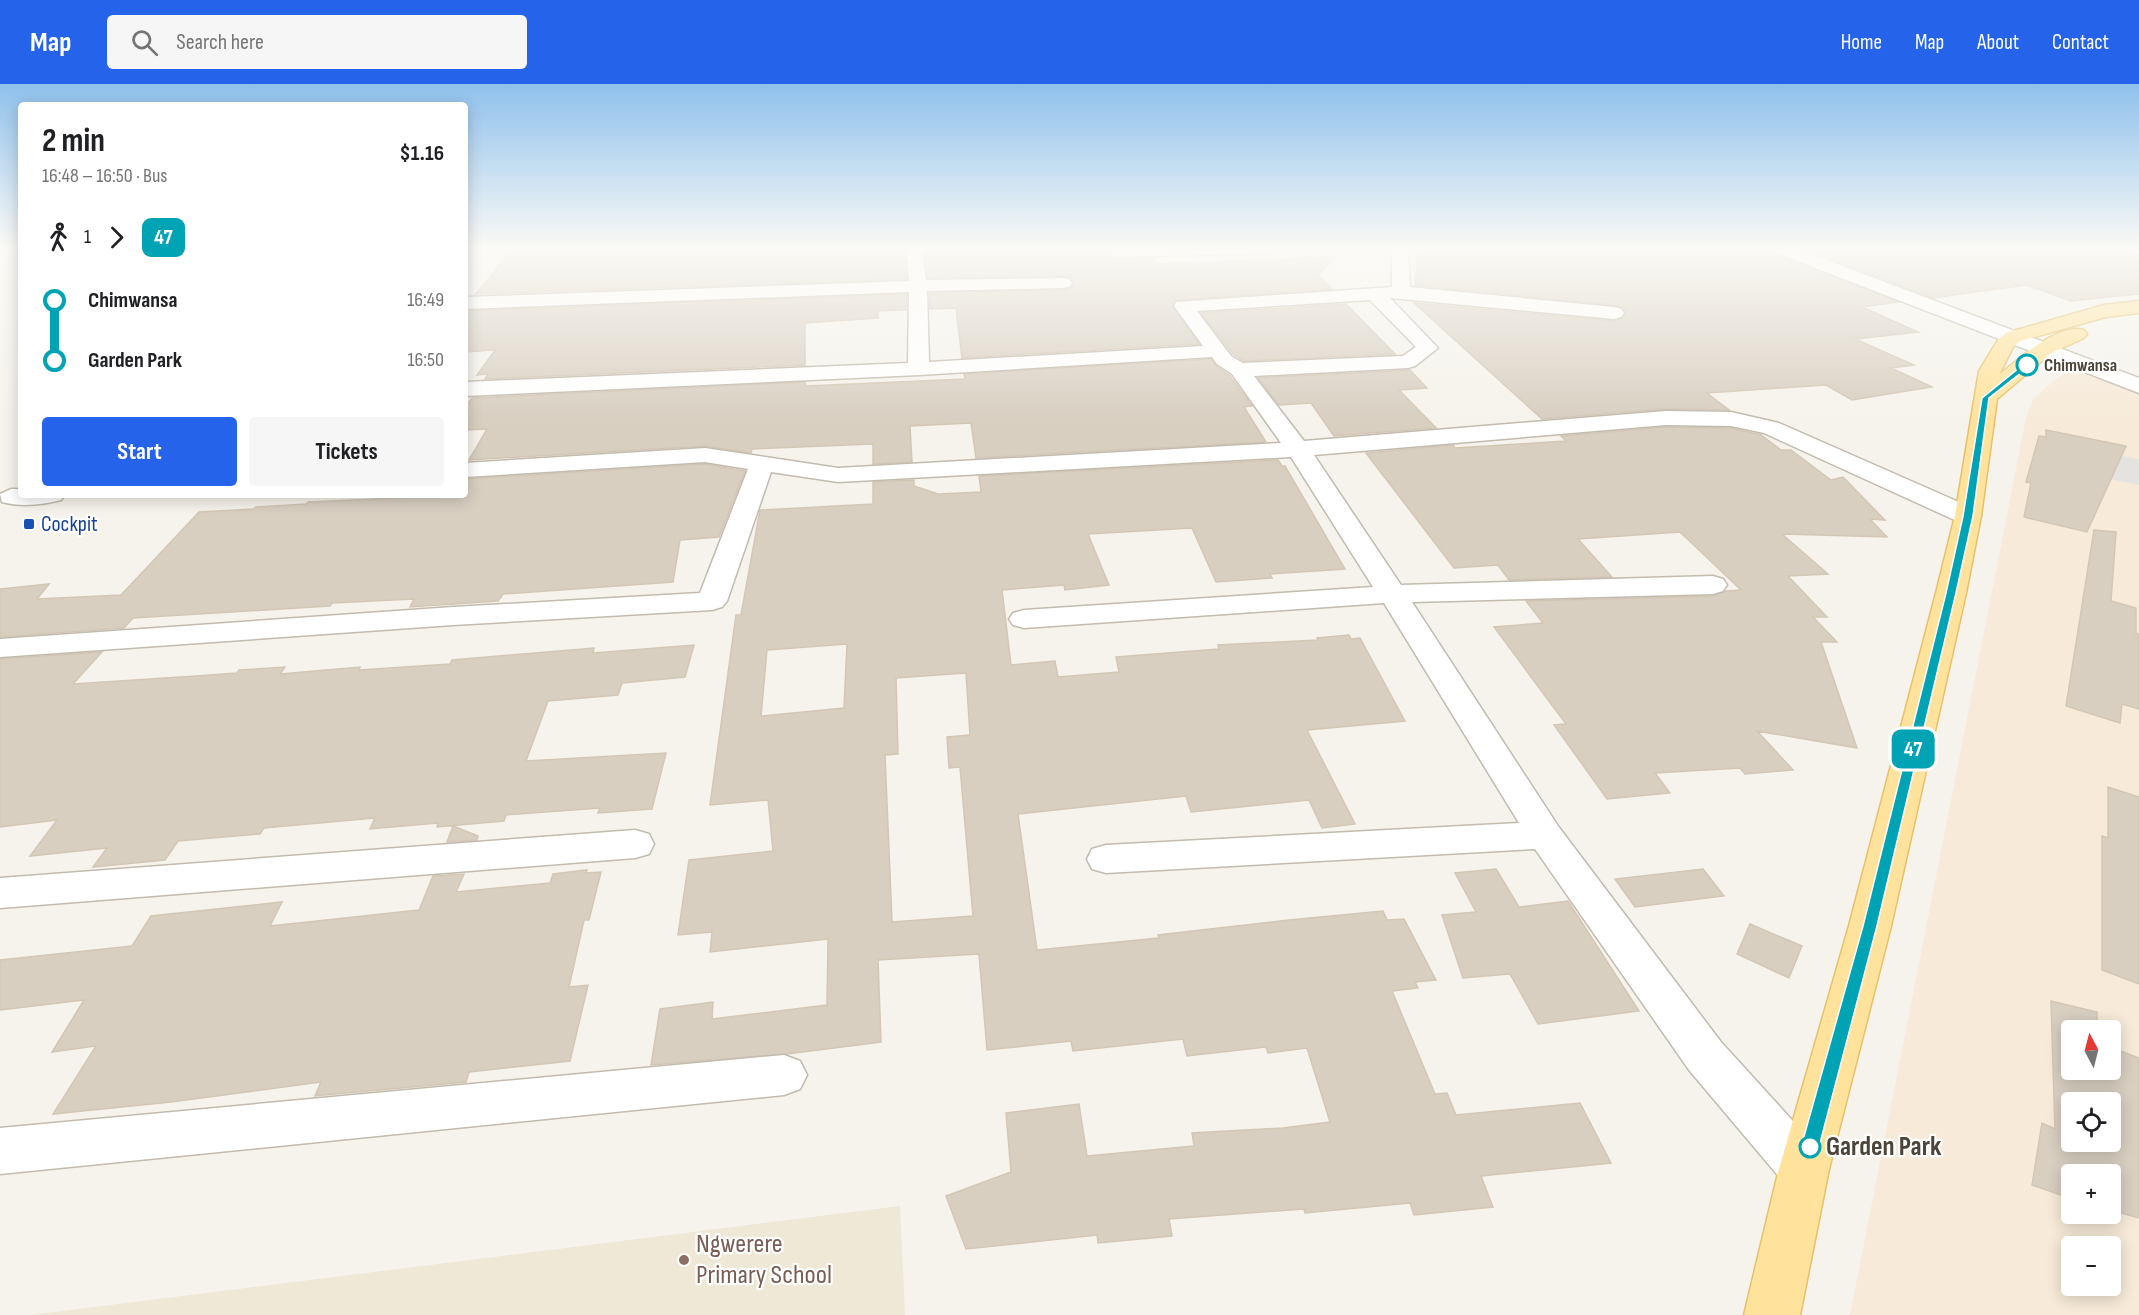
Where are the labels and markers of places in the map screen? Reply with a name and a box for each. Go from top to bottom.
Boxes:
marker: Chimwansa [2016,354,2038,376]
place label: Chimwansa [2044,355,2117,376]
place label: Cockpit [41,511,98,538]
marker: Cockpit [22,517,36,531]
place label: Garden Park [1826,1131,1942,1163]
marker: Garden Park [1799,1136,1821,1158]
place label: Ngwerere Primary School [696,1228,832,1291]
marker: Ngwerere Primary School [677,1253,691,1267]

